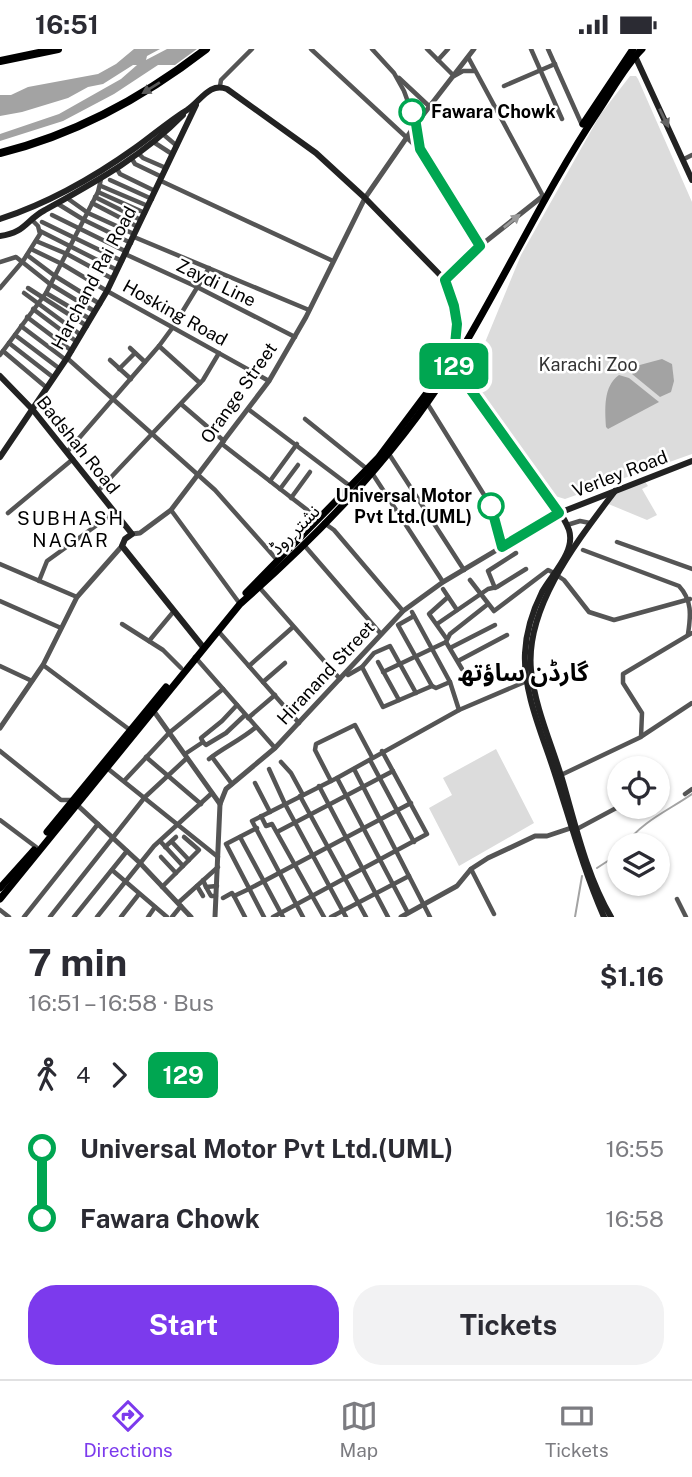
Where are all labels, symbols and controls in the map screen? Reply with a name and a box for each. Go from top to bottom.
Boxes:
text: 16:51 [35,9,99,40]
one-way arrow [141,82,160,95]
marker: Fawara Chowk [399,99,425,125]
place label: Fawara Chowk [431,101,556,122]
one-way arrow [658,108,670,128]
street label: Harchand Rai Road [47,202,140,353]
one-way arrow [503,214,520,229]
street label: Zaydi Line [173,254,259,311]
street label: Hosking Road [119,275,231,350]
street label: Orange Street [196,338,281,447]
line badge: 129 [414,343,494,389]
text: 129 [433,352,475,380]
park label: Karachi Zoo [538,354,638,375]
street label: Badshah Road [33,392,124,498]
street label: Verley Road [569,446,670,501]
place label: Universal Motor Pvt Ltd.(UML) [336,485,473,527]
marker: Universal Motor Pvt Ltd.(UML) [478,493,504,519]
street label: نشتر روڈ [265,500,325,560]
district label: SUBHASH NAGAR [17,507,125,551]
street label: Hiranand Street [272,617,379,729]
district label: گارڈن ساؤتھ [458,658,589,687]
map controls [607,756,670,896]
button: locate [607,756,670,819]
button: layers [607,833,670,896]
text: 7 min [28,940,127,985]
text: $1.16 [600,961,664,992]
text: 16:51 – 16:58 · Bus [28,989,214,1016]
icon: walk [28,1056,66,1094]
icon: forward [100,1056,138,1094]
text: 4 [76,1061,90,1088]
text: 129 [162,1061,204,1089]
text: Universal Motor Pvt Ltd.(UML) [80,1133,453,1164]
text: 16:55 [606,1135,664,1162]
text: Fawara Chowk [80,1203,260,1234]
text: 16:58 [606,1205,664,1232]
button: Start [28,1285,339,1365]
button: Tickets [353,1285,664,1365]
tab: Directions [83,1397,173,1461]
tab: Map [339,1397,378,1461]
tab: Tickets [545,1397,609,1461]

